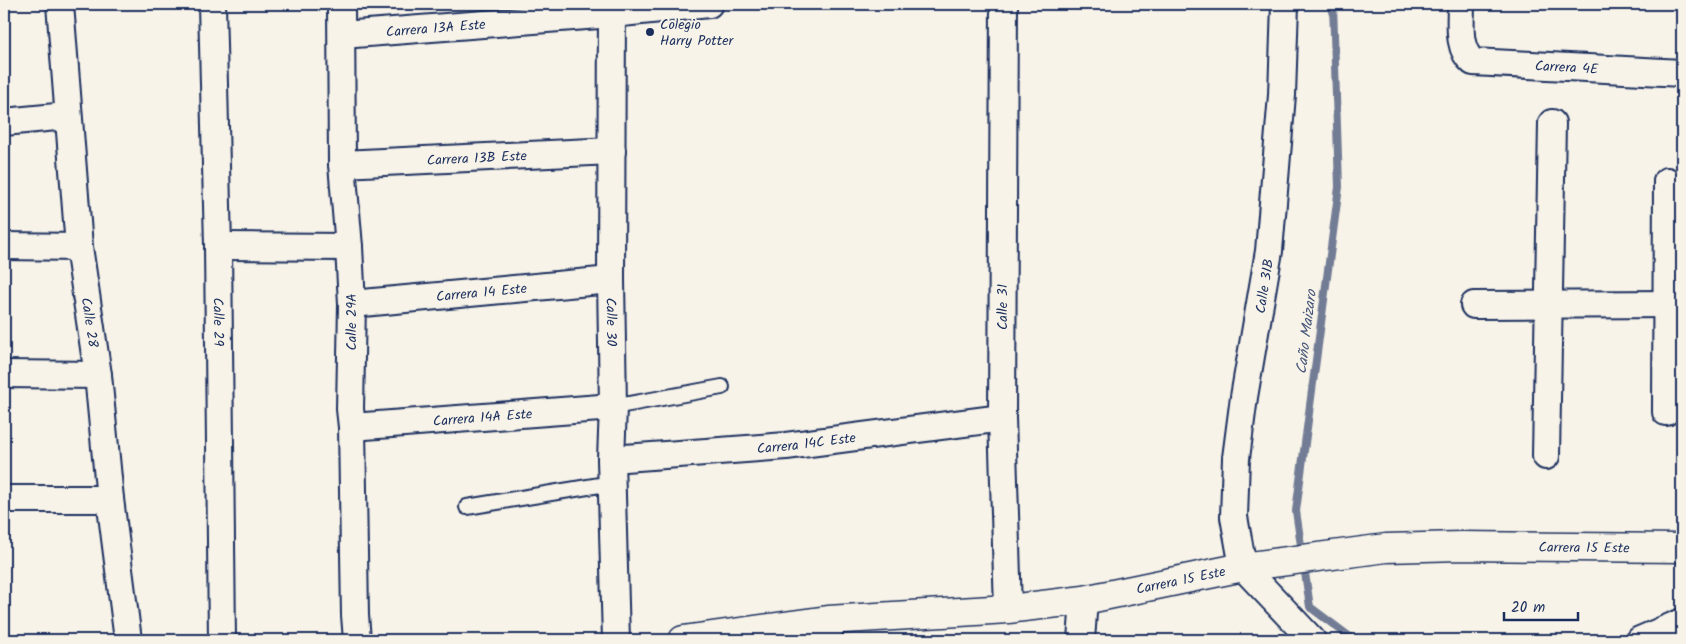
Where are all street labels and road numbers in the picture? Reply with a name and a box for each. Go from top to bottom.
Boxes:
street label: Carrera 13A Este [385,14,487,44]
street label: Carrera 4E [1534,55,1599,81]
street label: Carrera 13B Este [426,145,528,172]
street label: Calle 31B [1250,257,1280,315]
street label: Carrera 14 Este [435,278,529,308]
street label: Calle 31 [992,284,1014,330]
street label: Calle 29A [341,293,363,351]
street label: Calle 28 [75,296,104,350]
street label: Calle 29 [207,297,229,347]
street label: Calle 30 [599,297,622,347]
street label: Carrera 14A Este [432,403,534,433]
street label: Carrera 14C Este [756,427,858,460]
street label: Carrera 15 Este [1539,537,1630,560]
street label: Carrera 15 Este [1134,561,1228,601]

